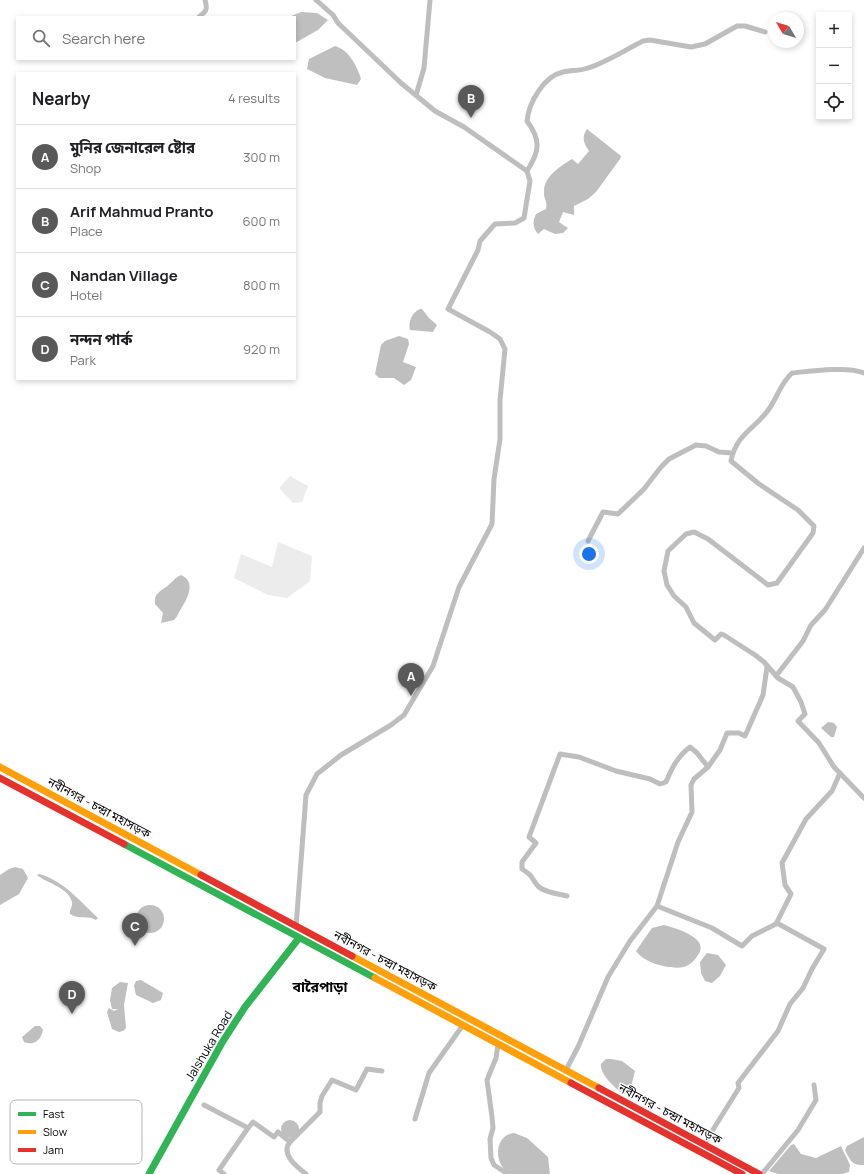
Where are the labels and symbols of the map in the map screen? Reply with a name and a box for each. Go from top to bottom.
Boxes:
north arrow [768,12,804,48]
pin: B [458,85,484,118]
your location [579,544,599,564]
pin: A [398,663,424,696]
street label: নবীনগর - চন্দ্রা মহাসড়ক [44,773,154,842]
pin: C [122,913,148,946]
street label: নবীনগর - চন্দ্রা মহাসড়ক [330,926,440,995]
district label: বারৈপাড়া [292,977,348,996]
pin: D [59,981,85,1014]
street label: Jalshuka Road [181,1007,236,1084]
street label: নবীনগর - চন্দ্রা মহাসড়ক [615,1079,725,1148]
legend [10,1100,142,1164]
text: Fast [43,1106,65,1121]
text: Slow [43,1124,68,1139]
text: Jam [43,1142,64,1157]

